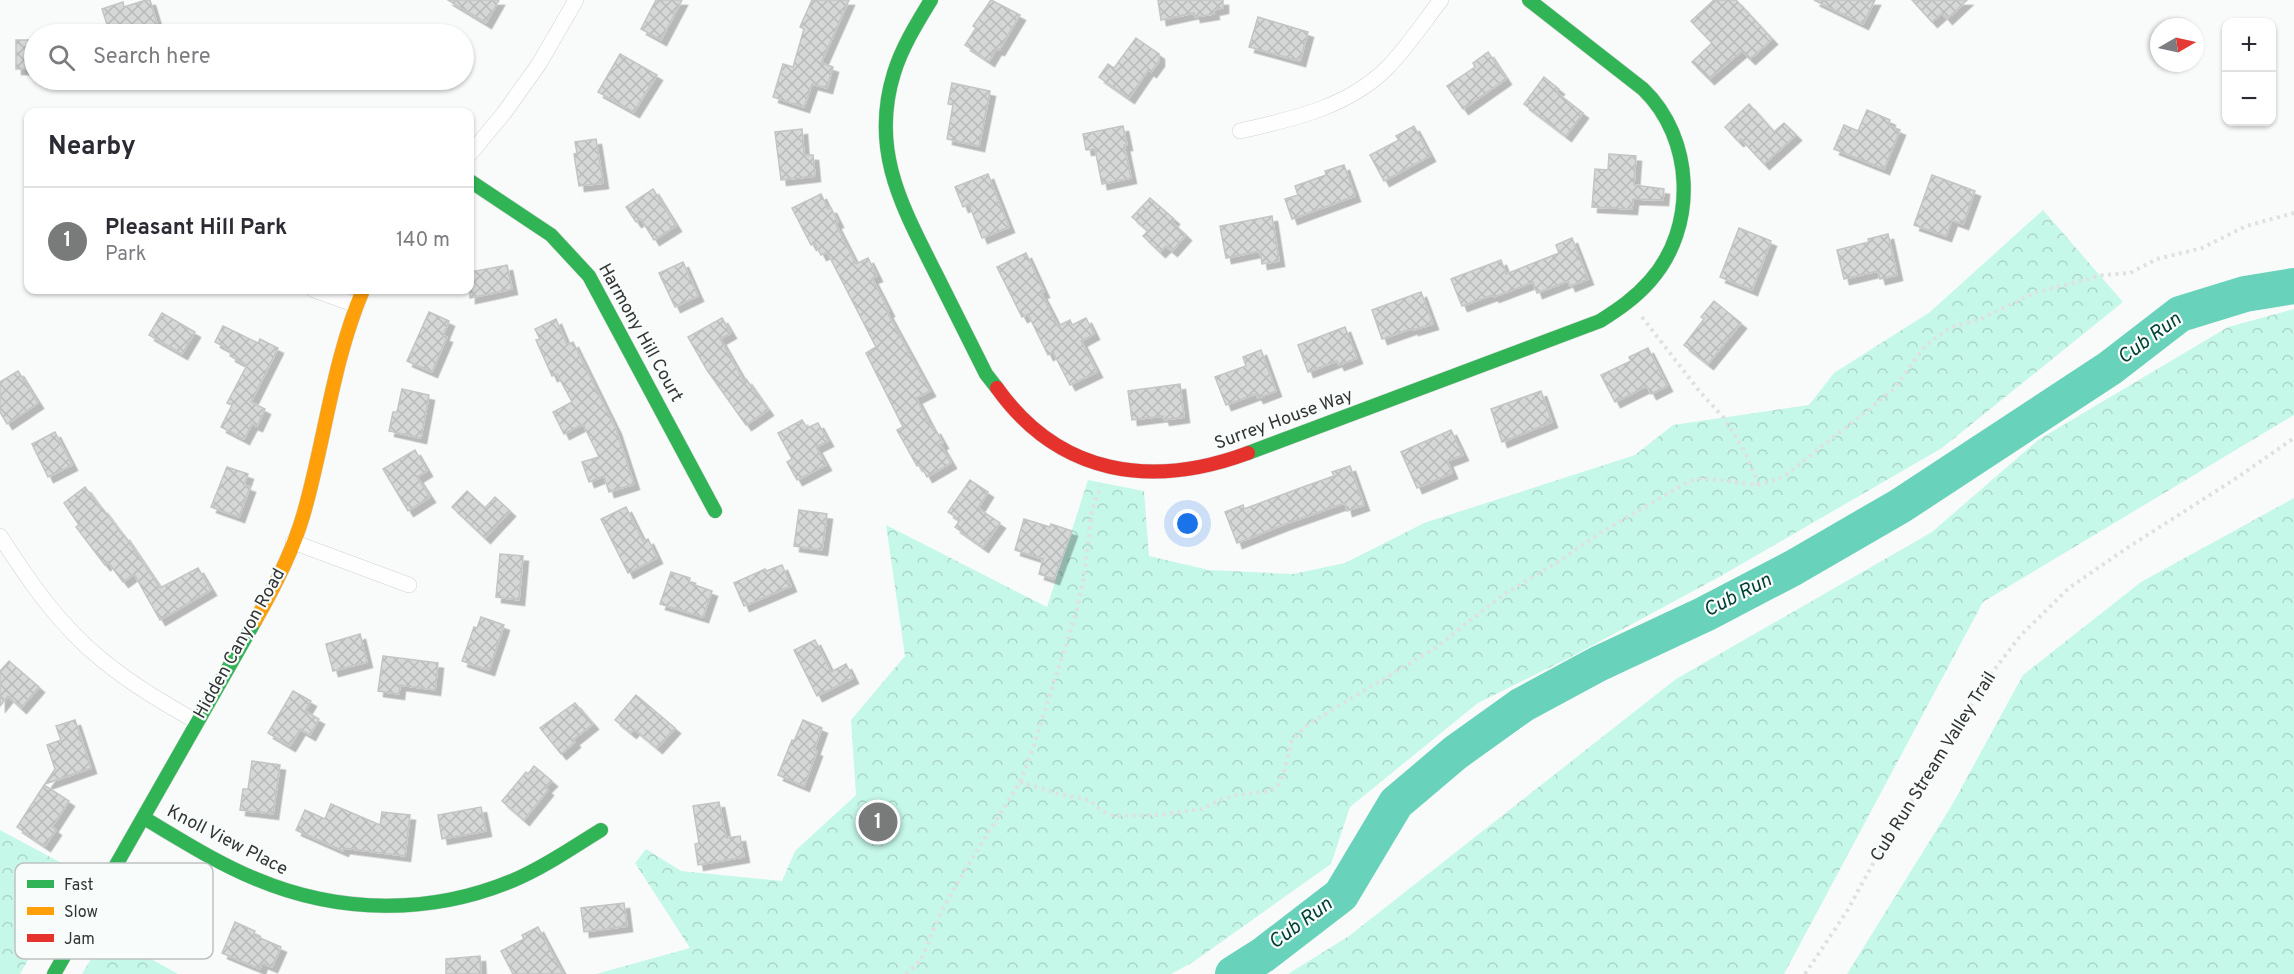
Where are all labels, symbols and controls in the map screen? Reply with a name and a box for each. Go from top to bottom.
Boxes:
north arrow [2150,18,2204,72]
map controls [2222,18,2276,126]
button: + [2222,18,2276,72]
search box [24,24,474,90]
icon: search [45,41,78,74]
text: Search here [93,44,211,71]
button: − [2222,72,2276,126]
text: Nearby [48,131,136,164]
text: Pleasant Hill Park [105,215,287,242]
text: 1 [64,228,72,254]
text: 140 m [396,228,450,254]
text: Park [105,242,146,268]
street label: Harmony Hill Court [592,260,688,406]
water label: Cub Run [2113,307,2187,371]
street label: Surrey House Way [1212,384,1356,456]
your location [1173,509,1202,538]
street label: Hidden Canyon Road [189,565,291,723]
water label: Cub Run [1700,568,1776,624]
street label: Cub Run Stream Valley Trail [1866,668,2002,866]
pin: 1 [858,800,898,844]
street label: Knoll View Place [163,801,291,881]
legend [15,863,213,959]
text: Fast [64,876,94,896]
water label: Cub Run [1264,892,1338,956]
text: Slow [64,903,98,923]
text: Jam [64,930,95,950]

